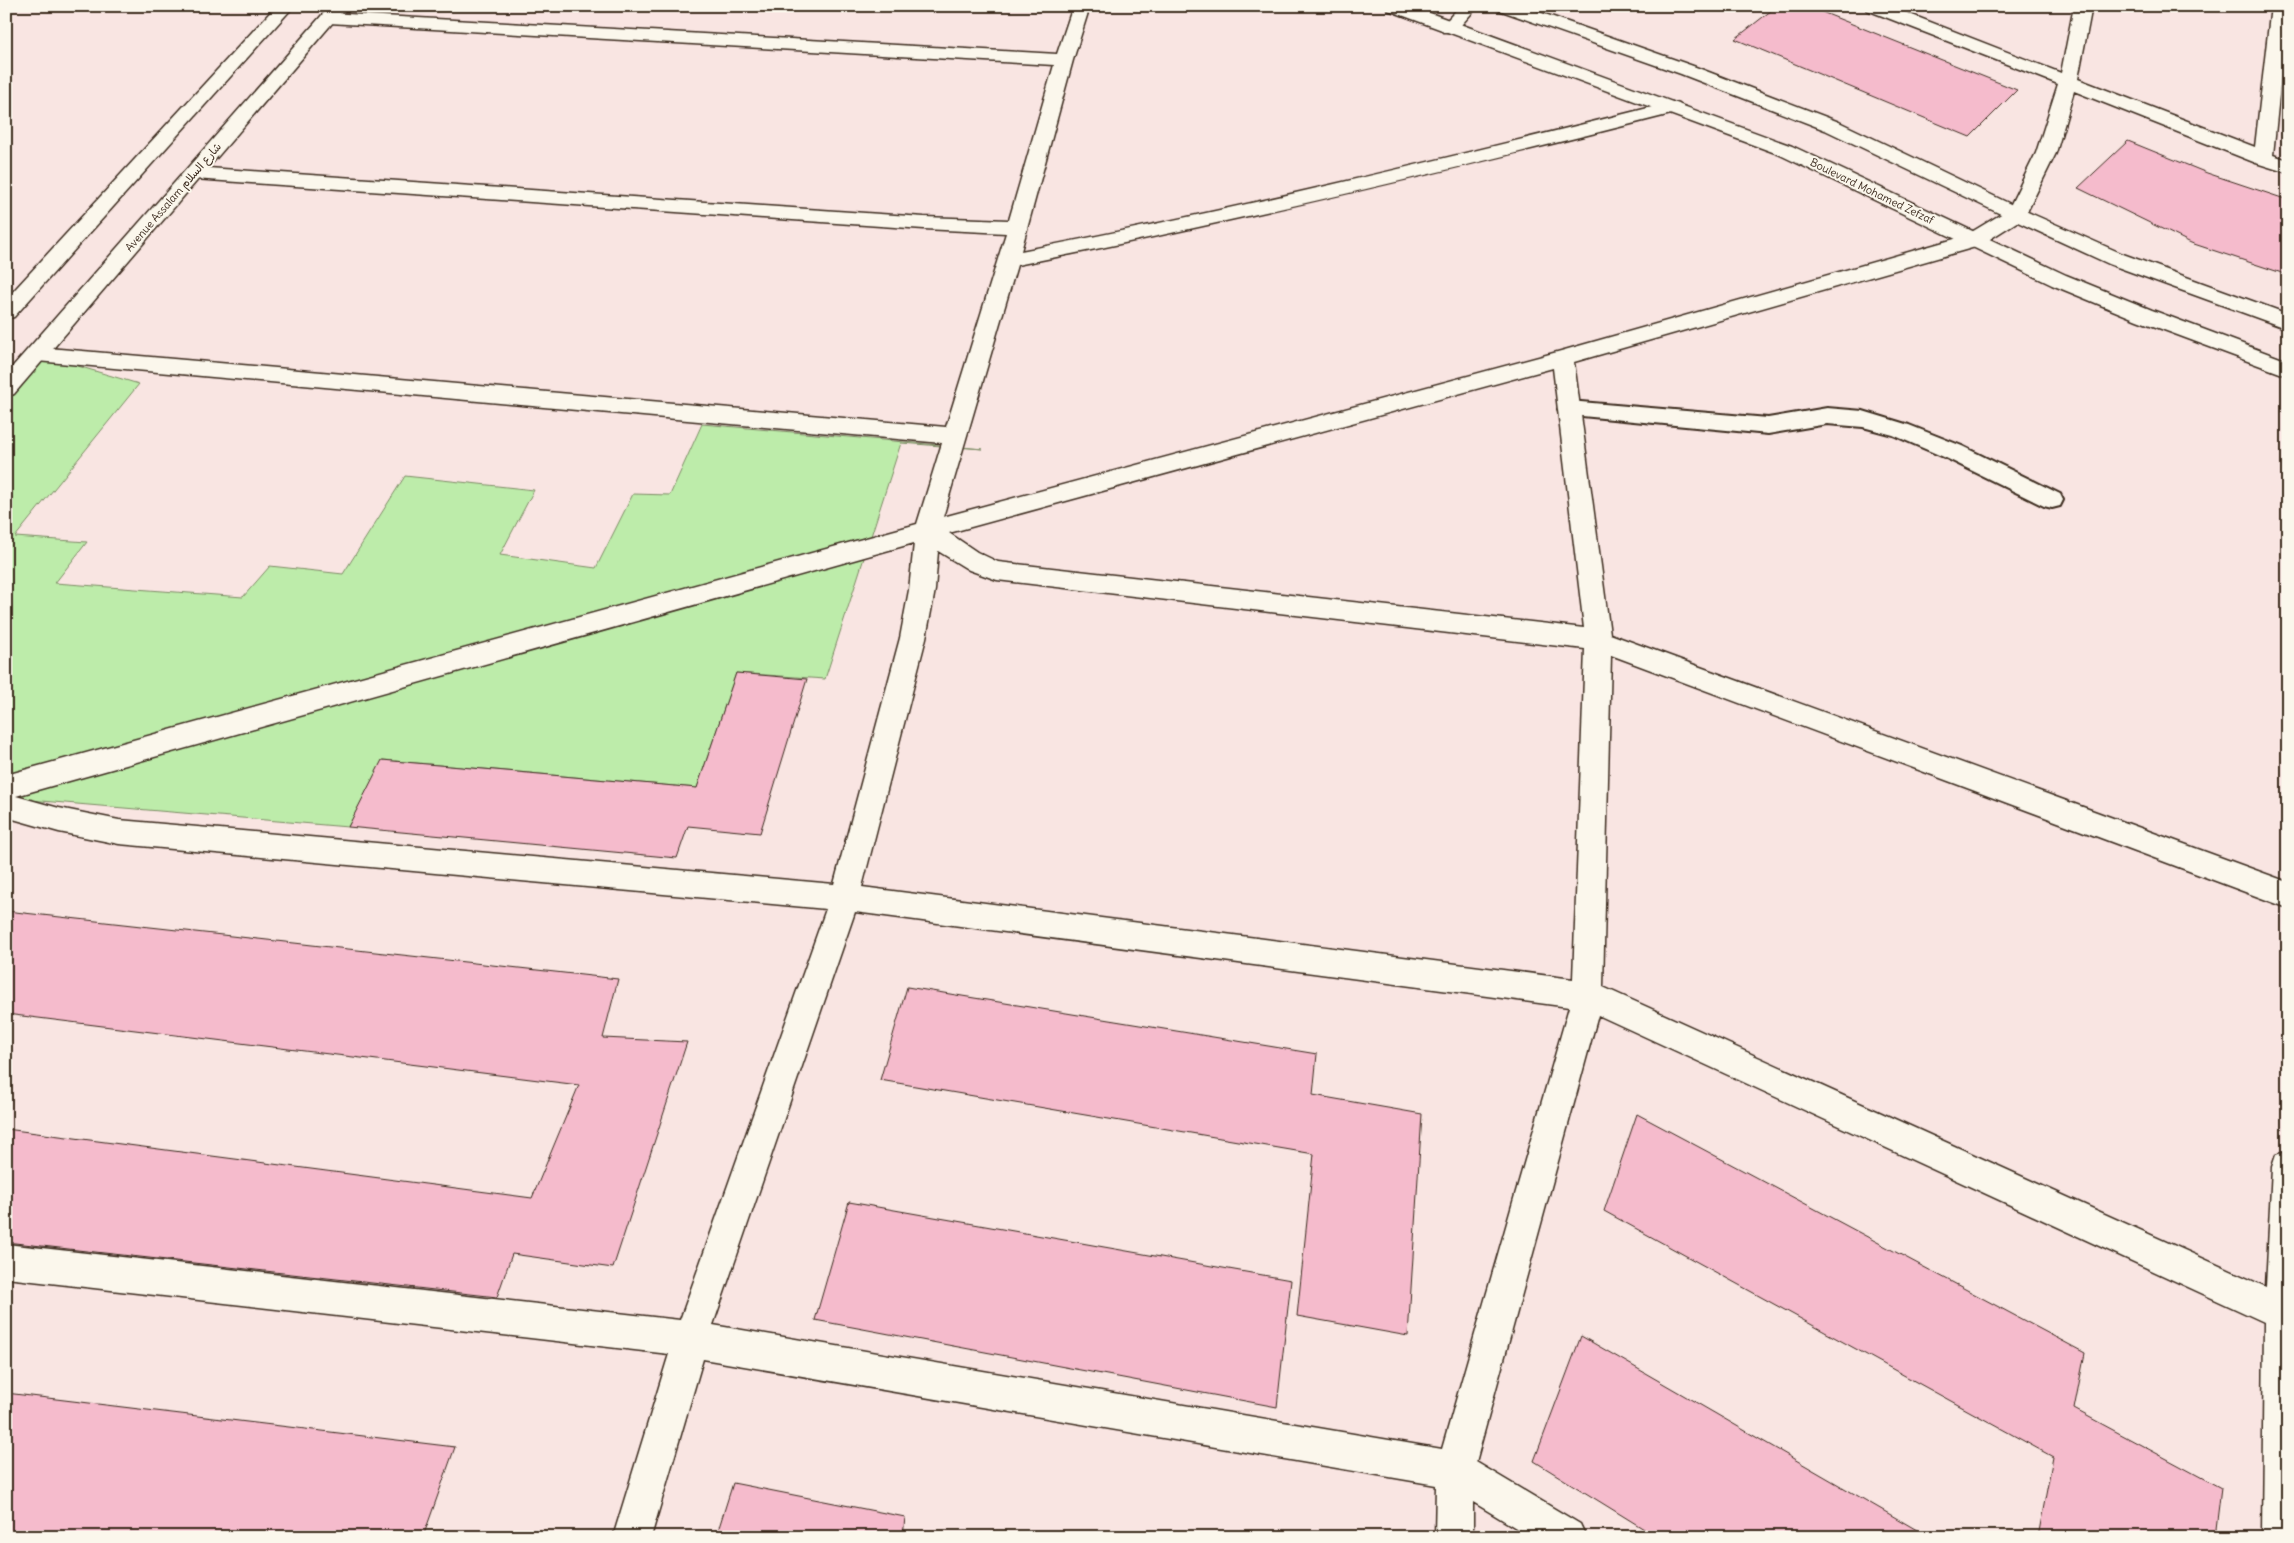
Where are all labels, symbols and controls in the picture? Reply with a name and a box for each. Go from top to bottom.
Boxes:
street label: Avenue Assalam شارع السلام [122,140,226,256]
street label: Boulevard Mohamed Zefzaf [1808,155,1937,227]

